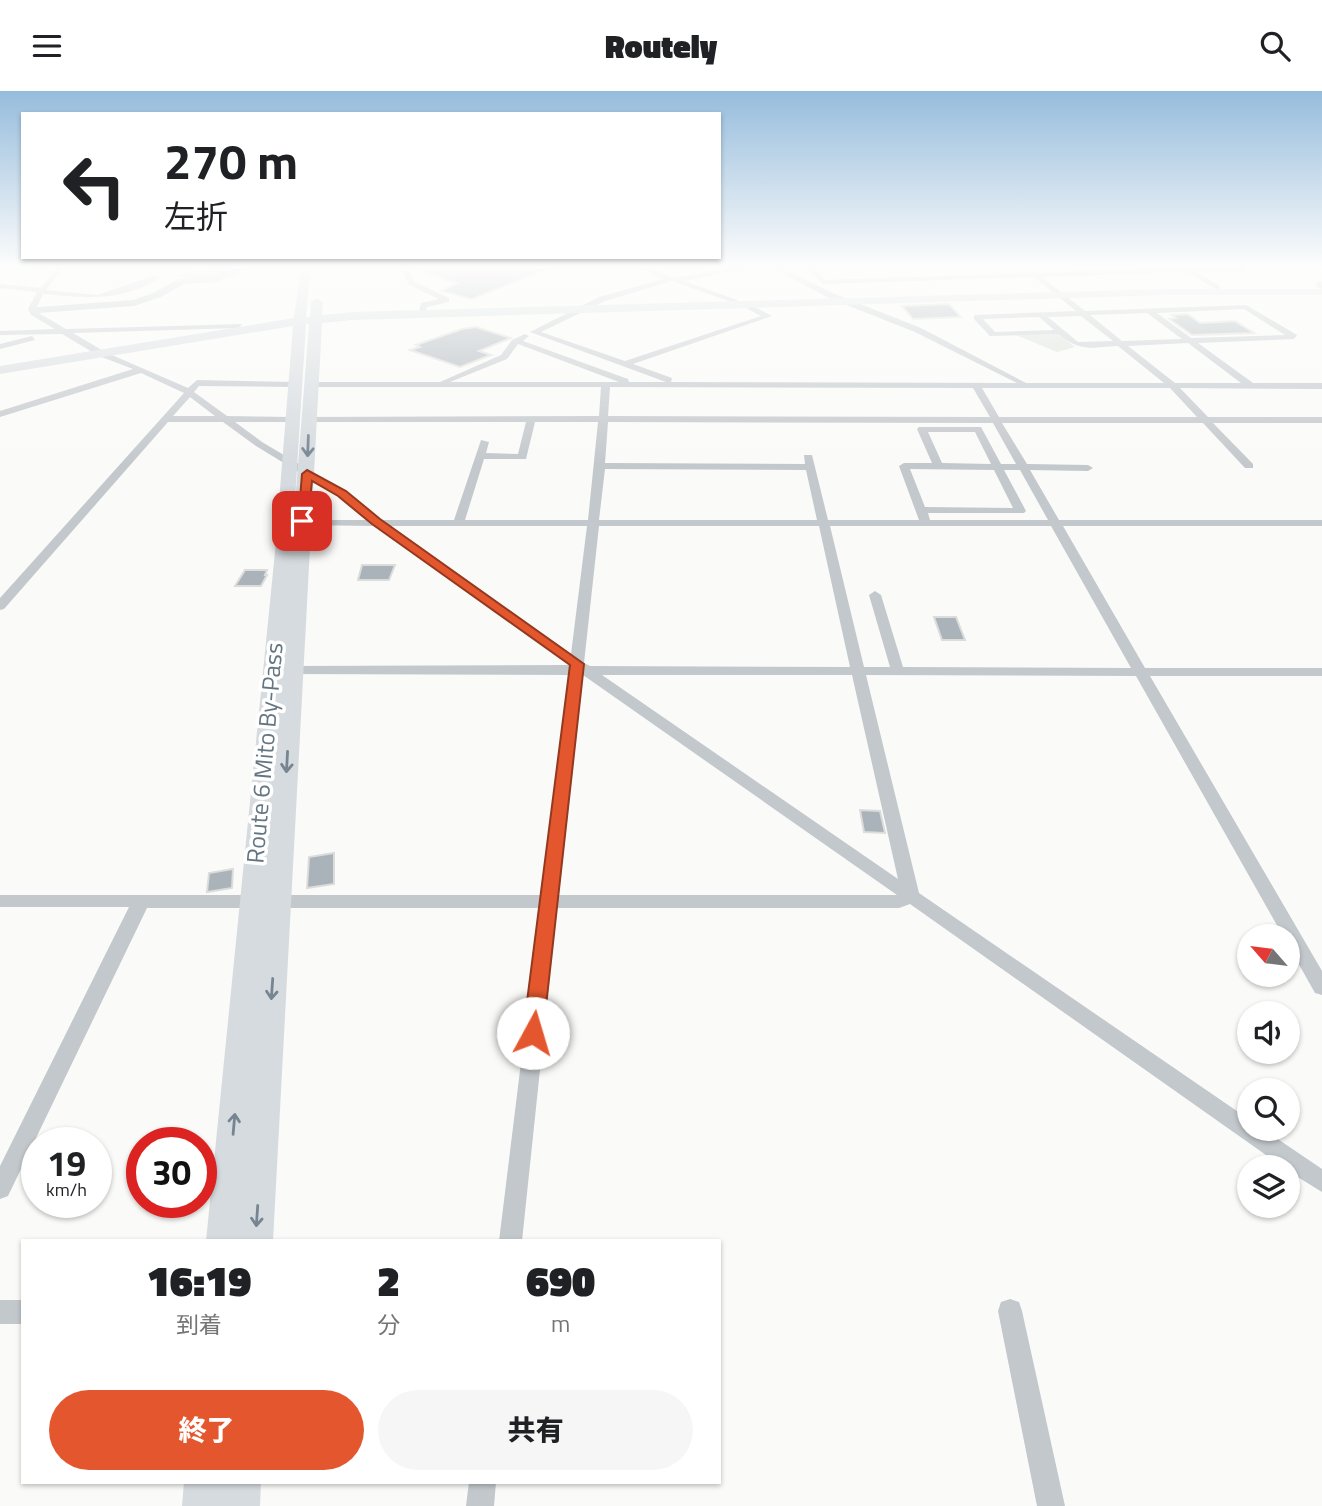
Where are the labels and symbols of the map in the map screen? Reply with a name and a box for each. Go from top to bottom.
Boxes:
one-way arrow [302,434,315,457]
pin [272,491,332,551]
street label: Route 6 Mito By-Pass [236,641,292,865]
one-way arrow [280,750,293,772]
north arrow [1237,924,1300,987]
one-way arrow [265,977,278,999]
position arrow [496,996,570,1070]
one-way arrow [228,1113,241,1136]
speed limit sign: 30 [126,1127,217,1218]
one-way arrow [250,1204,263,1227]

